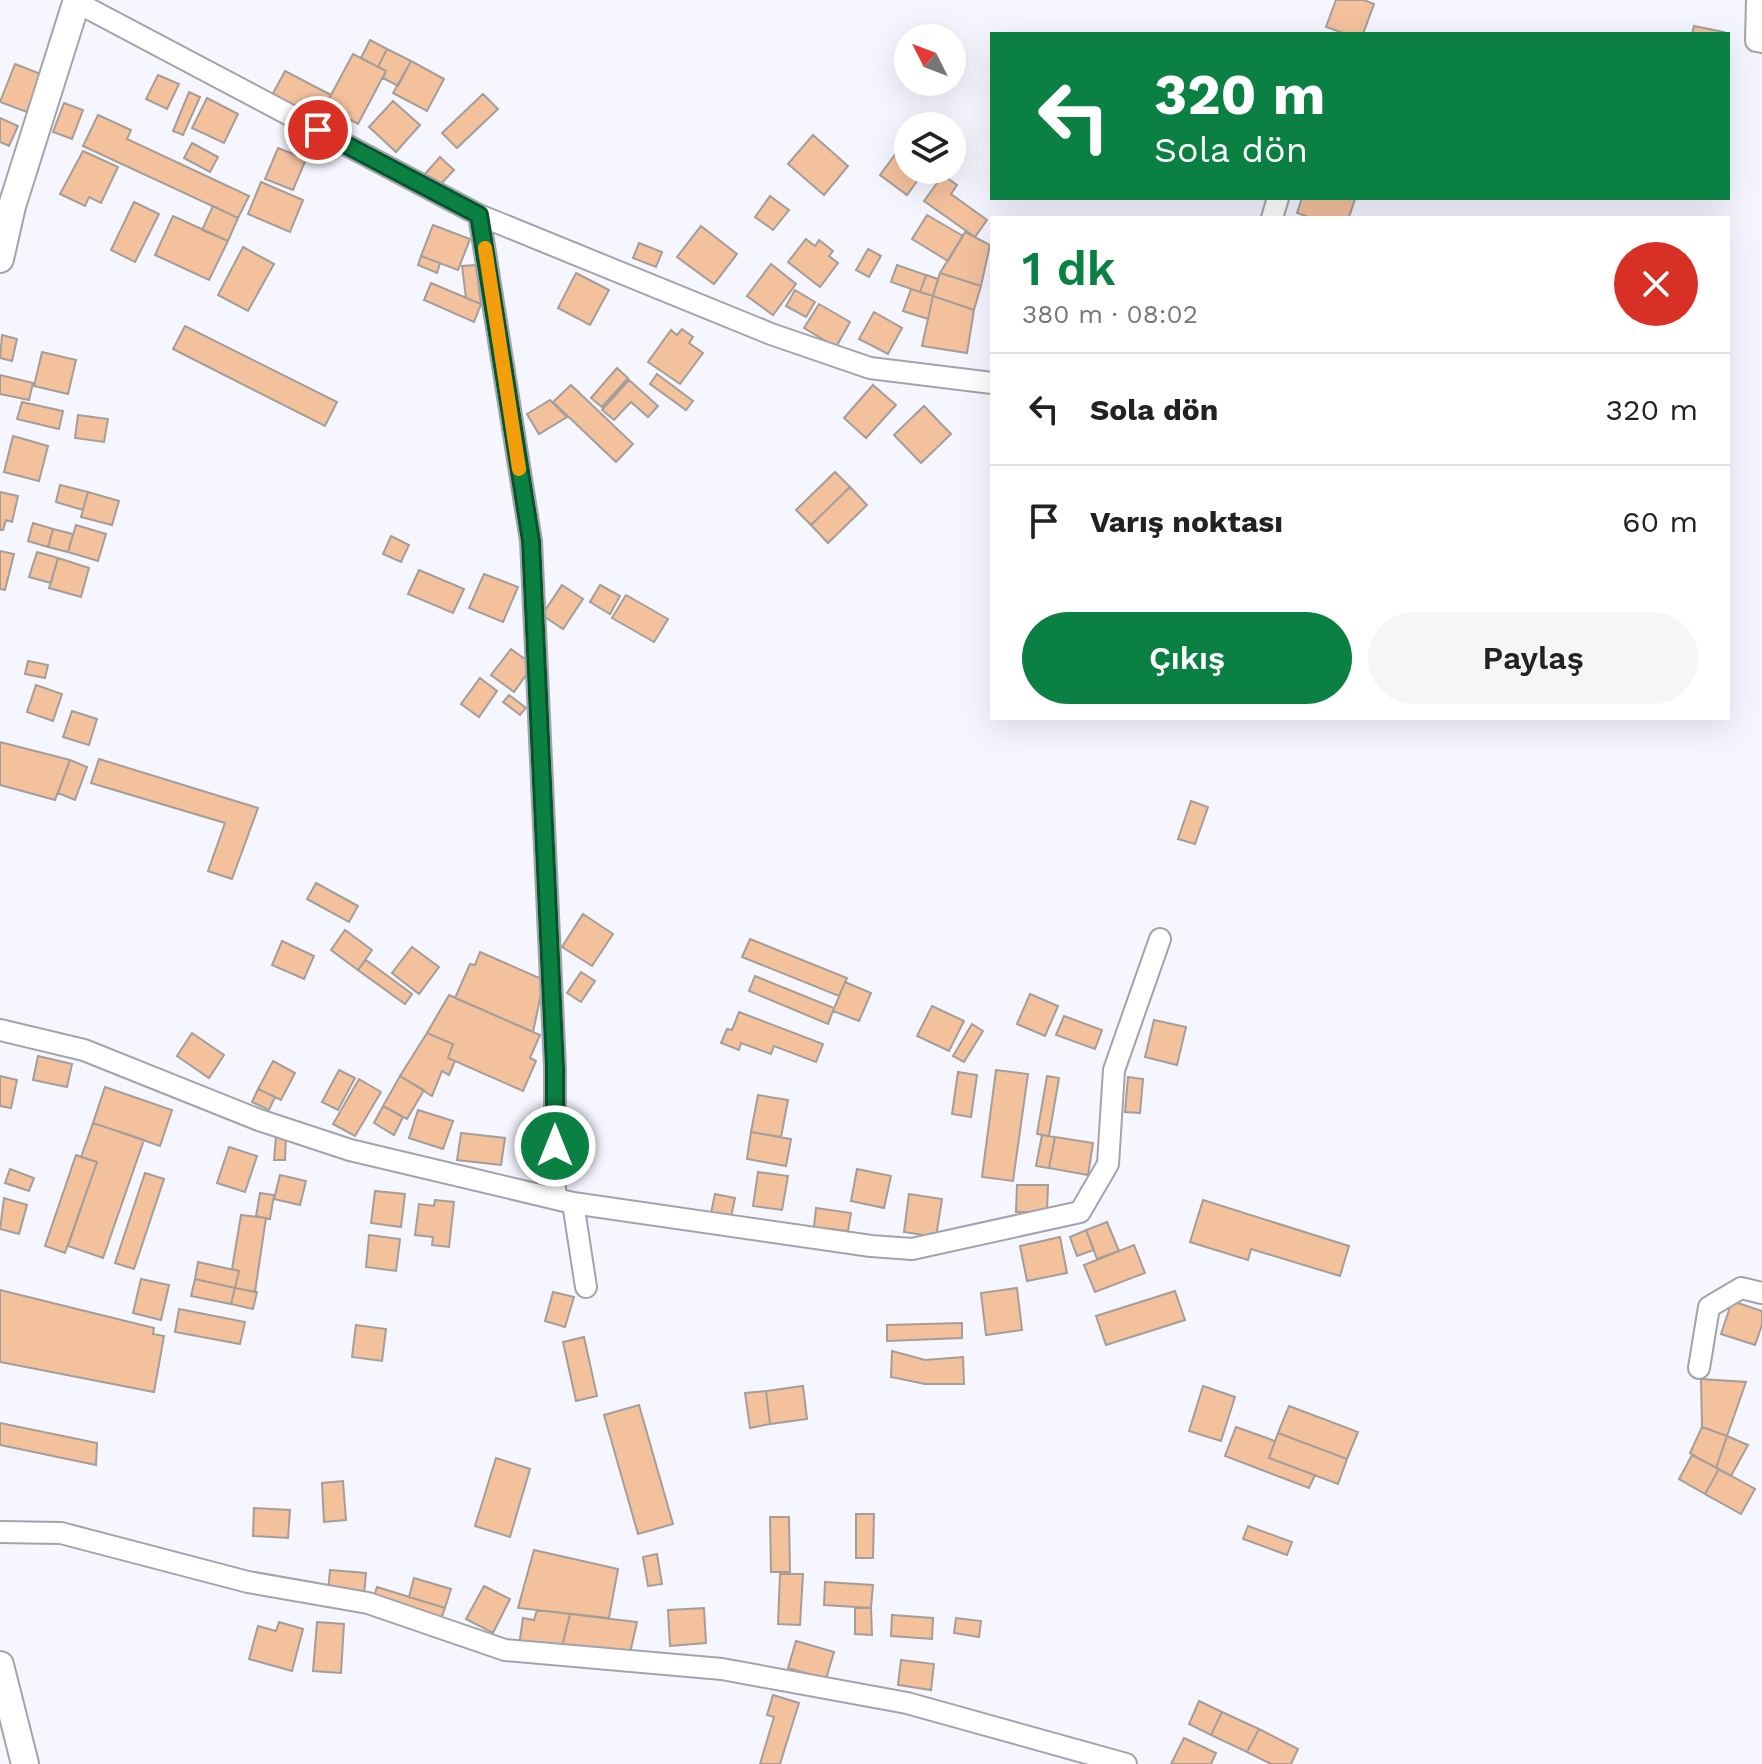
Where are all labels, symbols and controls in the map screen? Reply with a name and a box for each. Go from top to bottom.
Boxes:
north arrow [894,24,966,96]
map controls [894,24,966,184]
text: 320 m [1154,62,1325,128]
icon: left [1022,64,1126,168]
pin [284,96,352,164]
icon: arrive [296,108,340,152]
button: layers [894,112,966,184]
text: Sola dön [1154,129,1308,171]
text: 1 dk [1022,240,1116,297]
button: close [1614,242,1698,326]
text: 380 m · 08:02 [1022,299,1198,329]
icon: left [1022,387,1066,431]
text: Sola dön [1090,392,1218,427]
text: 320 m [1606,392,1698,427]
icon: arrive [1022,499,1066,543]
text: Varış noktası [1090,504,1283,539]
text: 60 m [1622,504,1698,539]
button: Çıkış [1022,612,1352,704]
button: Paylaş [1368,612,1698,704]
position arrow [513,1104,597,1188]

